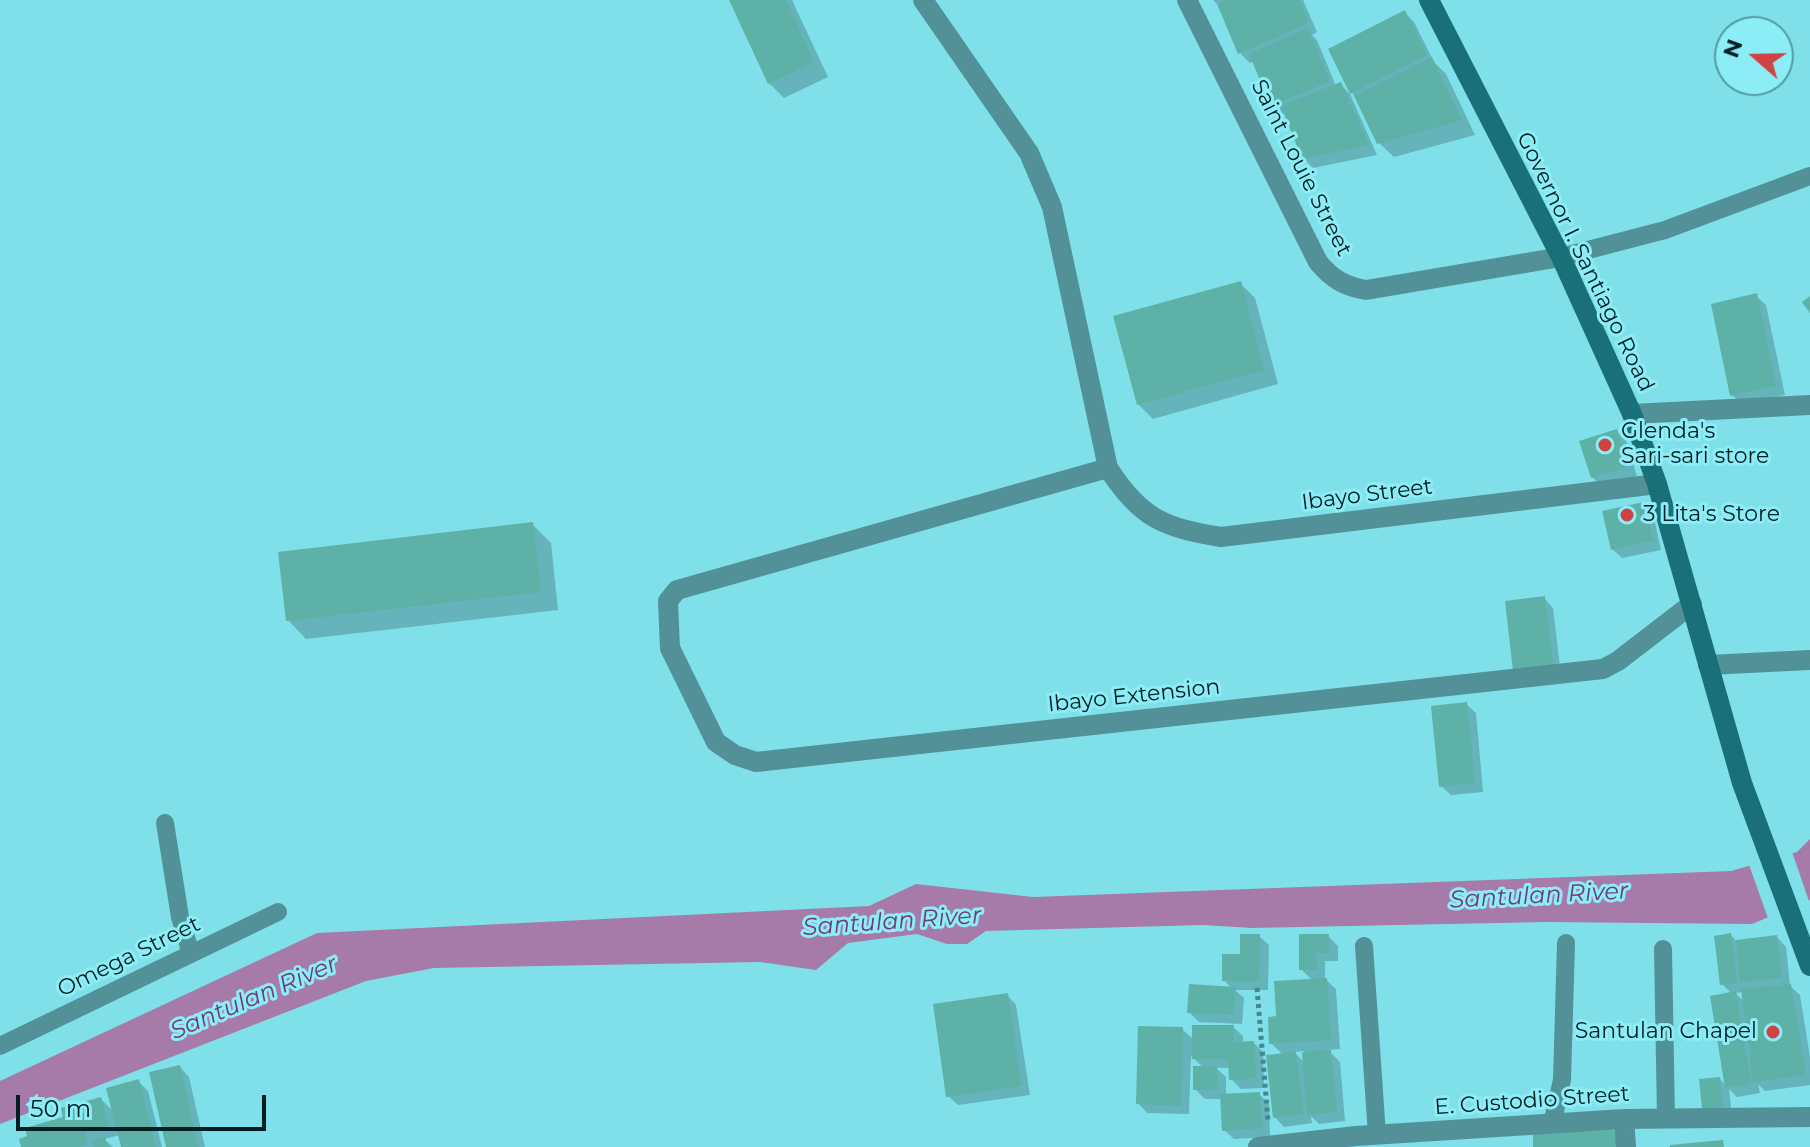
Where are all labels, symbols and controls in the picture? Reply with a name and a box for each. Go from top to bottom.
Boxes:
north arrow [1714,16,1794,96]
text: N [1717,35,1749,61]
street label: Saint Louie Street [1245,75,1357,261]
street label: Governor I. Santiago Road [1511,128,1659,396]
place label: Glenda's Sari-sari store [1621,419,1769,470]
marker: Glenda's Sari-sari store [1596,436,1614,454]
street label: Ibayo Street [1300,474,1434,516]
place label: 3 Lita's Store [1643,502,1780,528]
marker: 3 Lita's Store [1618,506,1636,524]
street label: Ibayo Extension [1046,674,1222,718]
water label: Santulan River [1449,877,1629,915]
water label: Santulan River [802,901,982,943]
street label: Omega Street [53,911,205,1003]
water label: Santulan River [166,950,342,1046]
place label: Santulan Chapel [1575,1019,1757,1045]
marker: Santulan Chapel [1764,1023,1782,1041]
scale bar [20,1079,270,1129]
street label: E. Custodio Street [1434,1081,1630,1121]
text: 50 m [30,1094,91,1123]

